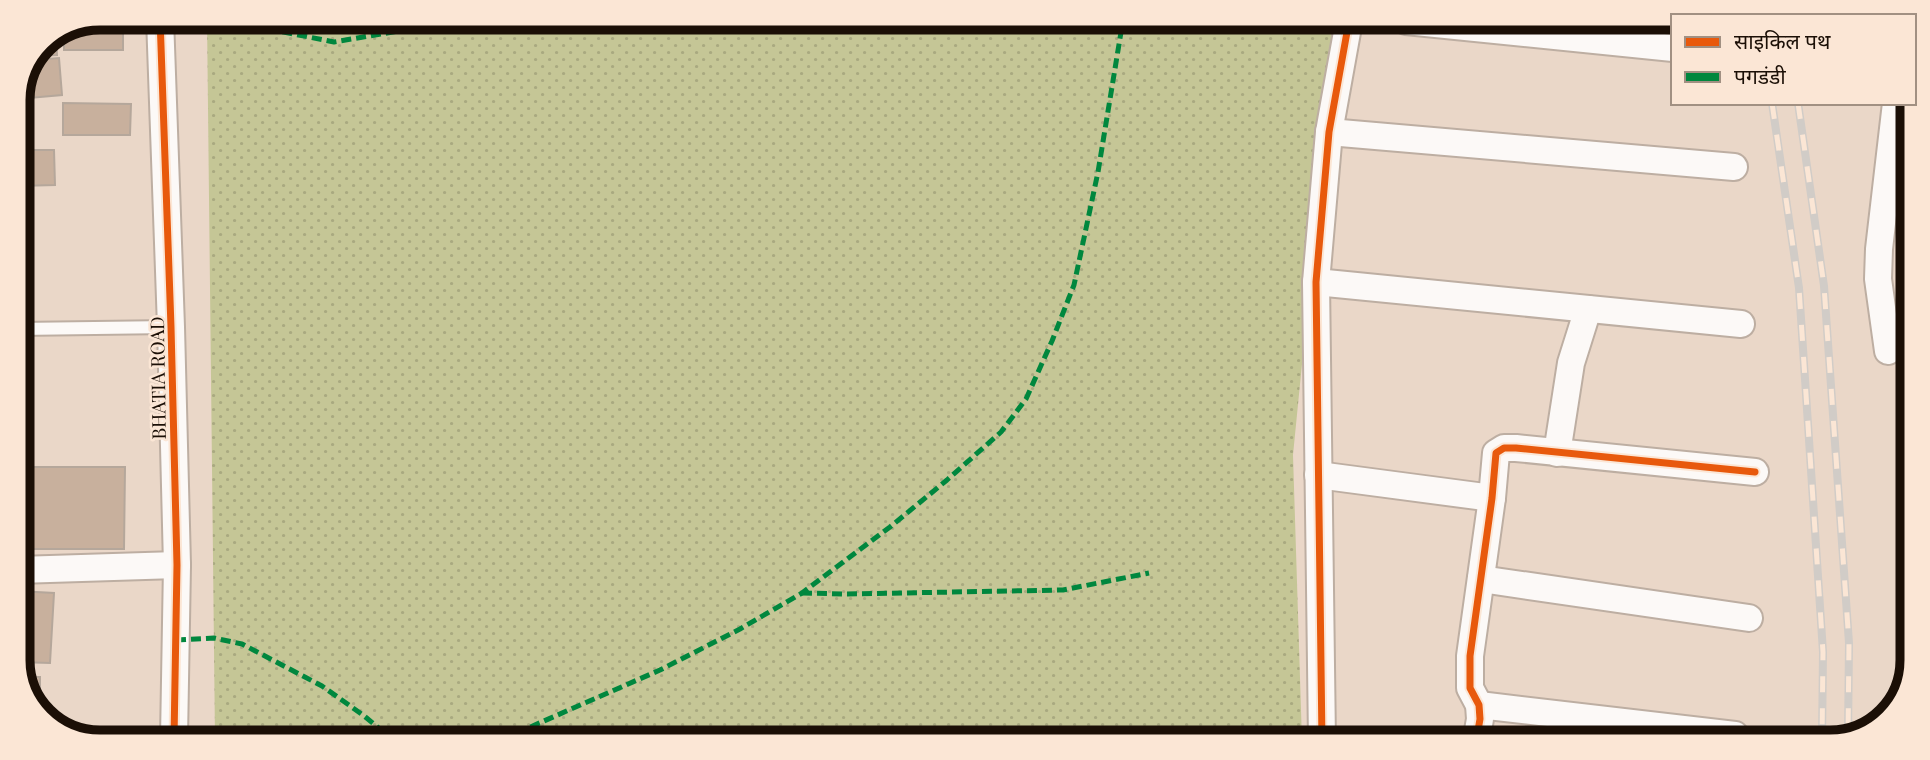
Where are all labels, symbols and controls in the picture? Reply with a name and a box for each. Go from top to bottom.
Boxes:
legend [1671,14,1916,105]
text: साइकिल पथ [1734,26,1831,54]
text: पगडंडी [1734,61,1786,89]
street label: BHATIA ROAD [143,316,171,440]

